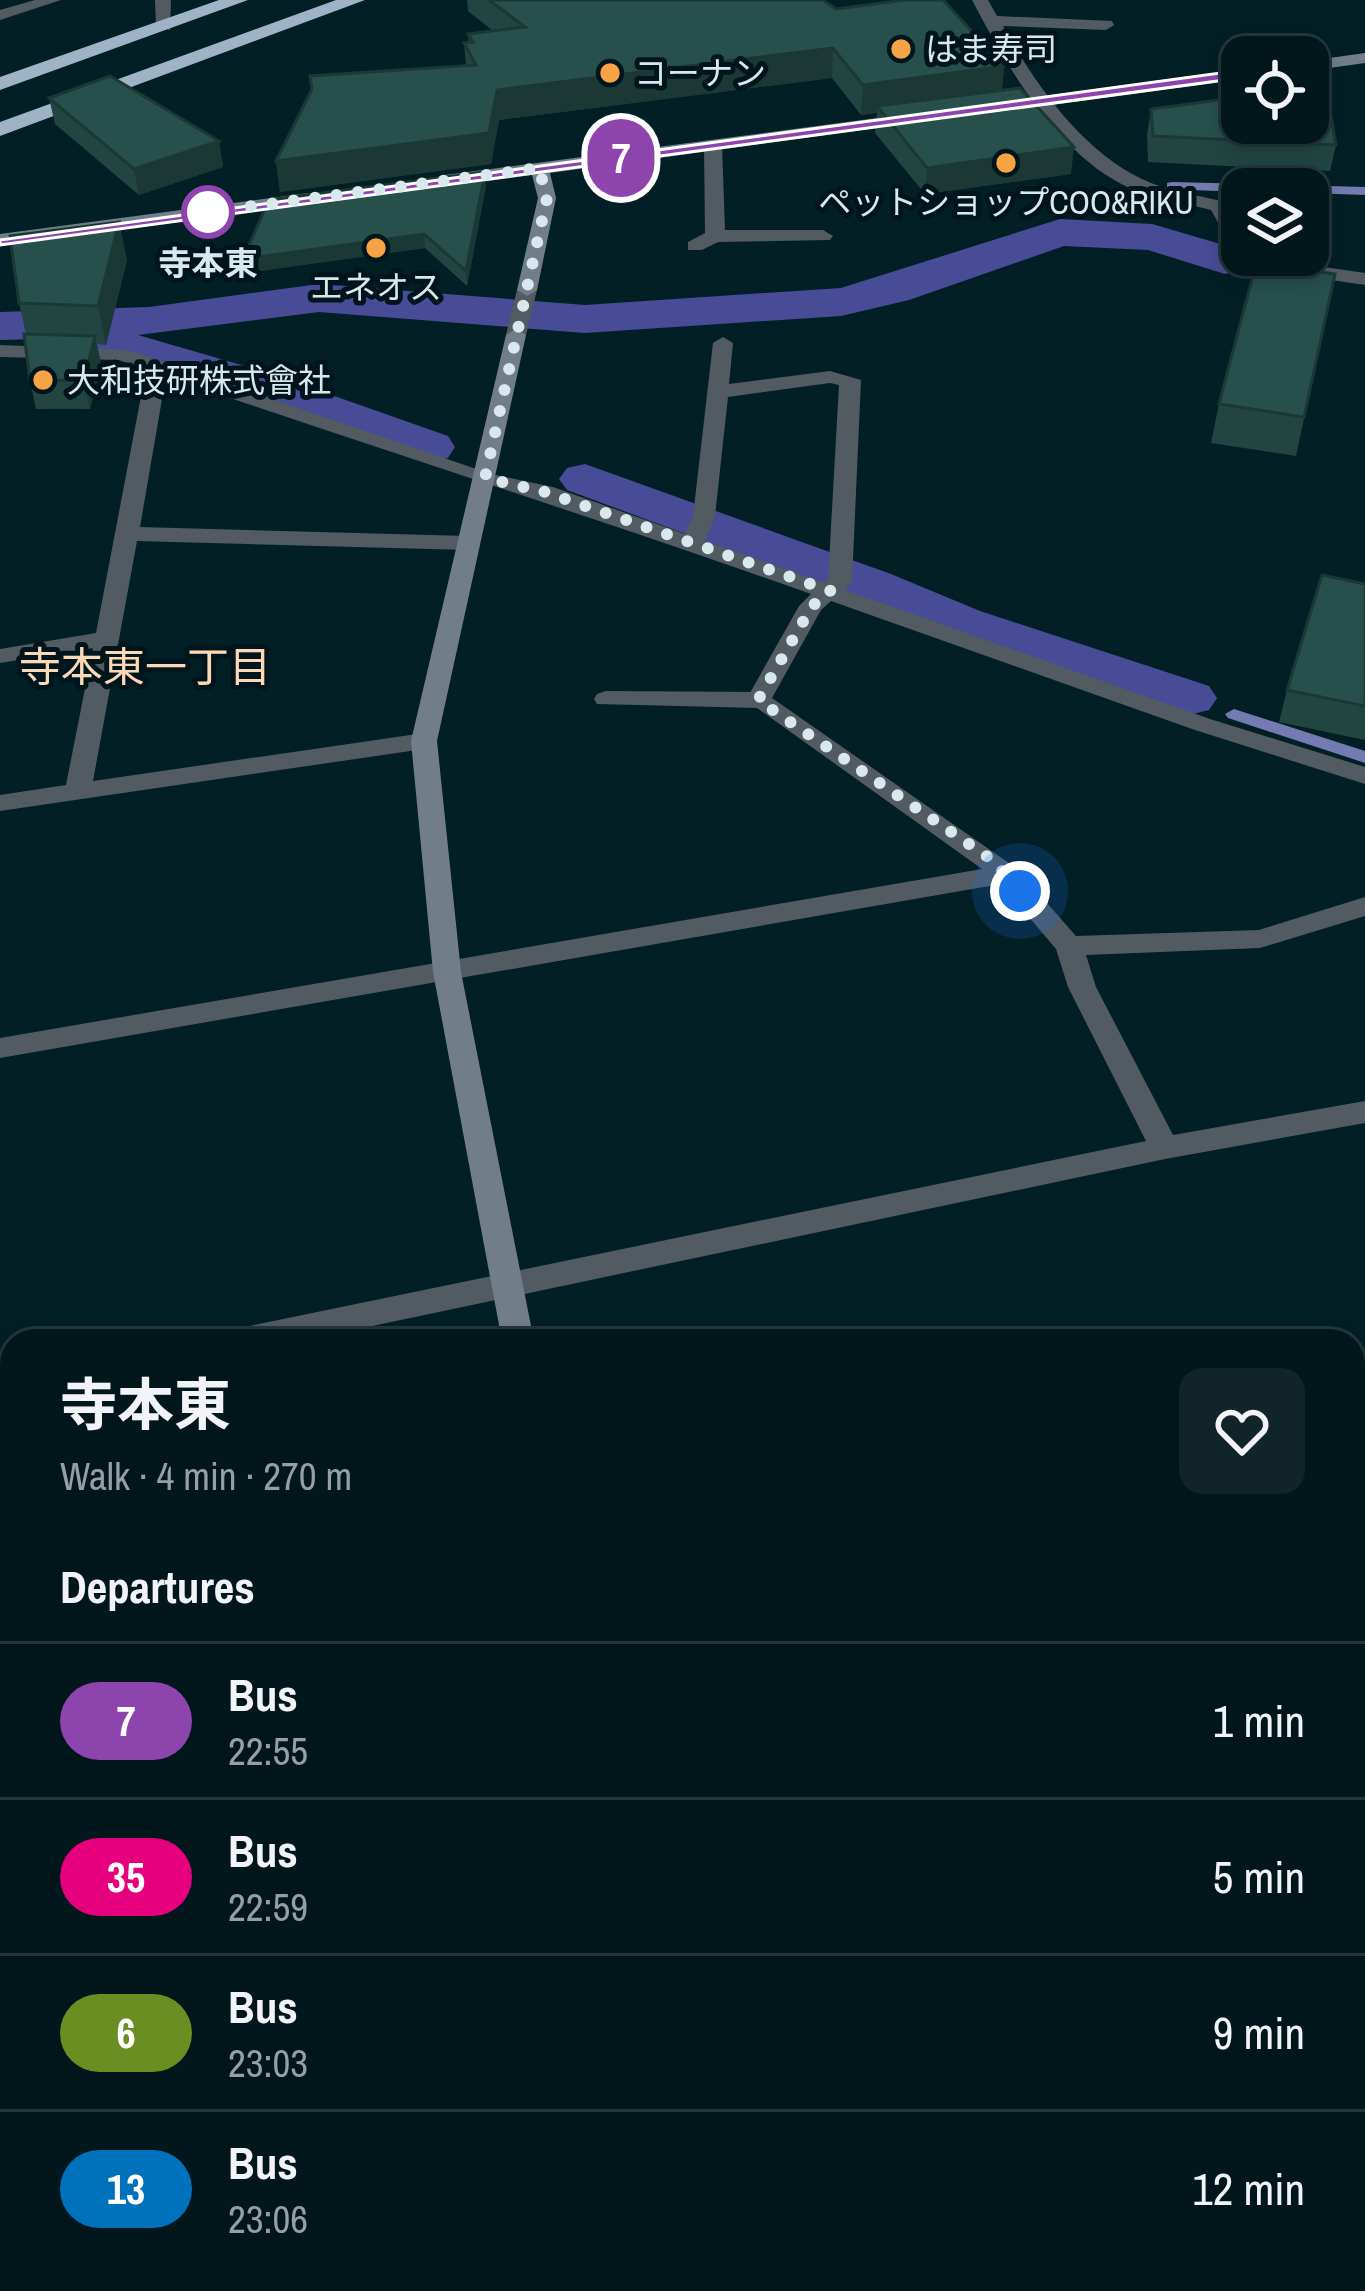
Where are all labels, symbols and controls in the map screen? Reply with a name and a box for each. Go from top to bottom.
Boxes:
place label: はま寿司 [925,27,1057,71]
marker: はま寿司 [888,36,914,62]
map controls [1221,36,1329,276]
button: locate [1221,36,1329,144]
place label: コーナン [634,51,766,95]
marker: コーナン [597,60,623,86]
line badge: 7 [582,119,660,197]
text: 7 [611,130,631,186]
marker: ペットショップCOO&RIKU [993,150,1019,176]
button: layers [1221,168,1329,276]
place label: ペットショップCOO&RIKU [818,180,1194,224]
marker: 寺本東 [183,187,233,237]
marker: エネオス [363,235,389,261]
place label: 寺本東 [159,241,258,285]
place label: エネオス [310,265,442,309]
place label: 大和技研株式會社 [67,358,331,402]
marker: 大和技研株式會社 [30,367,56,393]
district label: 寺本東一丁目 [19,639,271,695]
your location [990,861,1050,921]
text: 寺本東 [60,1366,231,1443]
button: heart [1179,1368,1305,1494]
text: Walk · 4 min · 270 m [60,1450,352,1502]
text: Departures [60,1556,255,1617]
text: Bus [228,1664,298,1725]
text: 1 min [1213,1690,1305,1751]
text: 7 [116,1693,136,1749]
text: 22:55 [228,1725,308,1777]
text: Bus [228,1820,298,1881]
text: 5 min [1213,1846,1305,1907]
text: 35 [107,1849,145,1905]
text: 22:59 [228,1881,308,1933]
text: Bus [228,1976,298,2037]
text: 9 min [1213,2002,1305,2063]
text: 6 [116,2005,136,2061]
text: 23:03 [228,2037,308,2089]
text: Bus [228,2132,298,2193]
text: 12 min [1192,2158,1305,2219]
text: 13 [107,2161,145,2217]
text: 23:06 [228,2193,308,2245]

